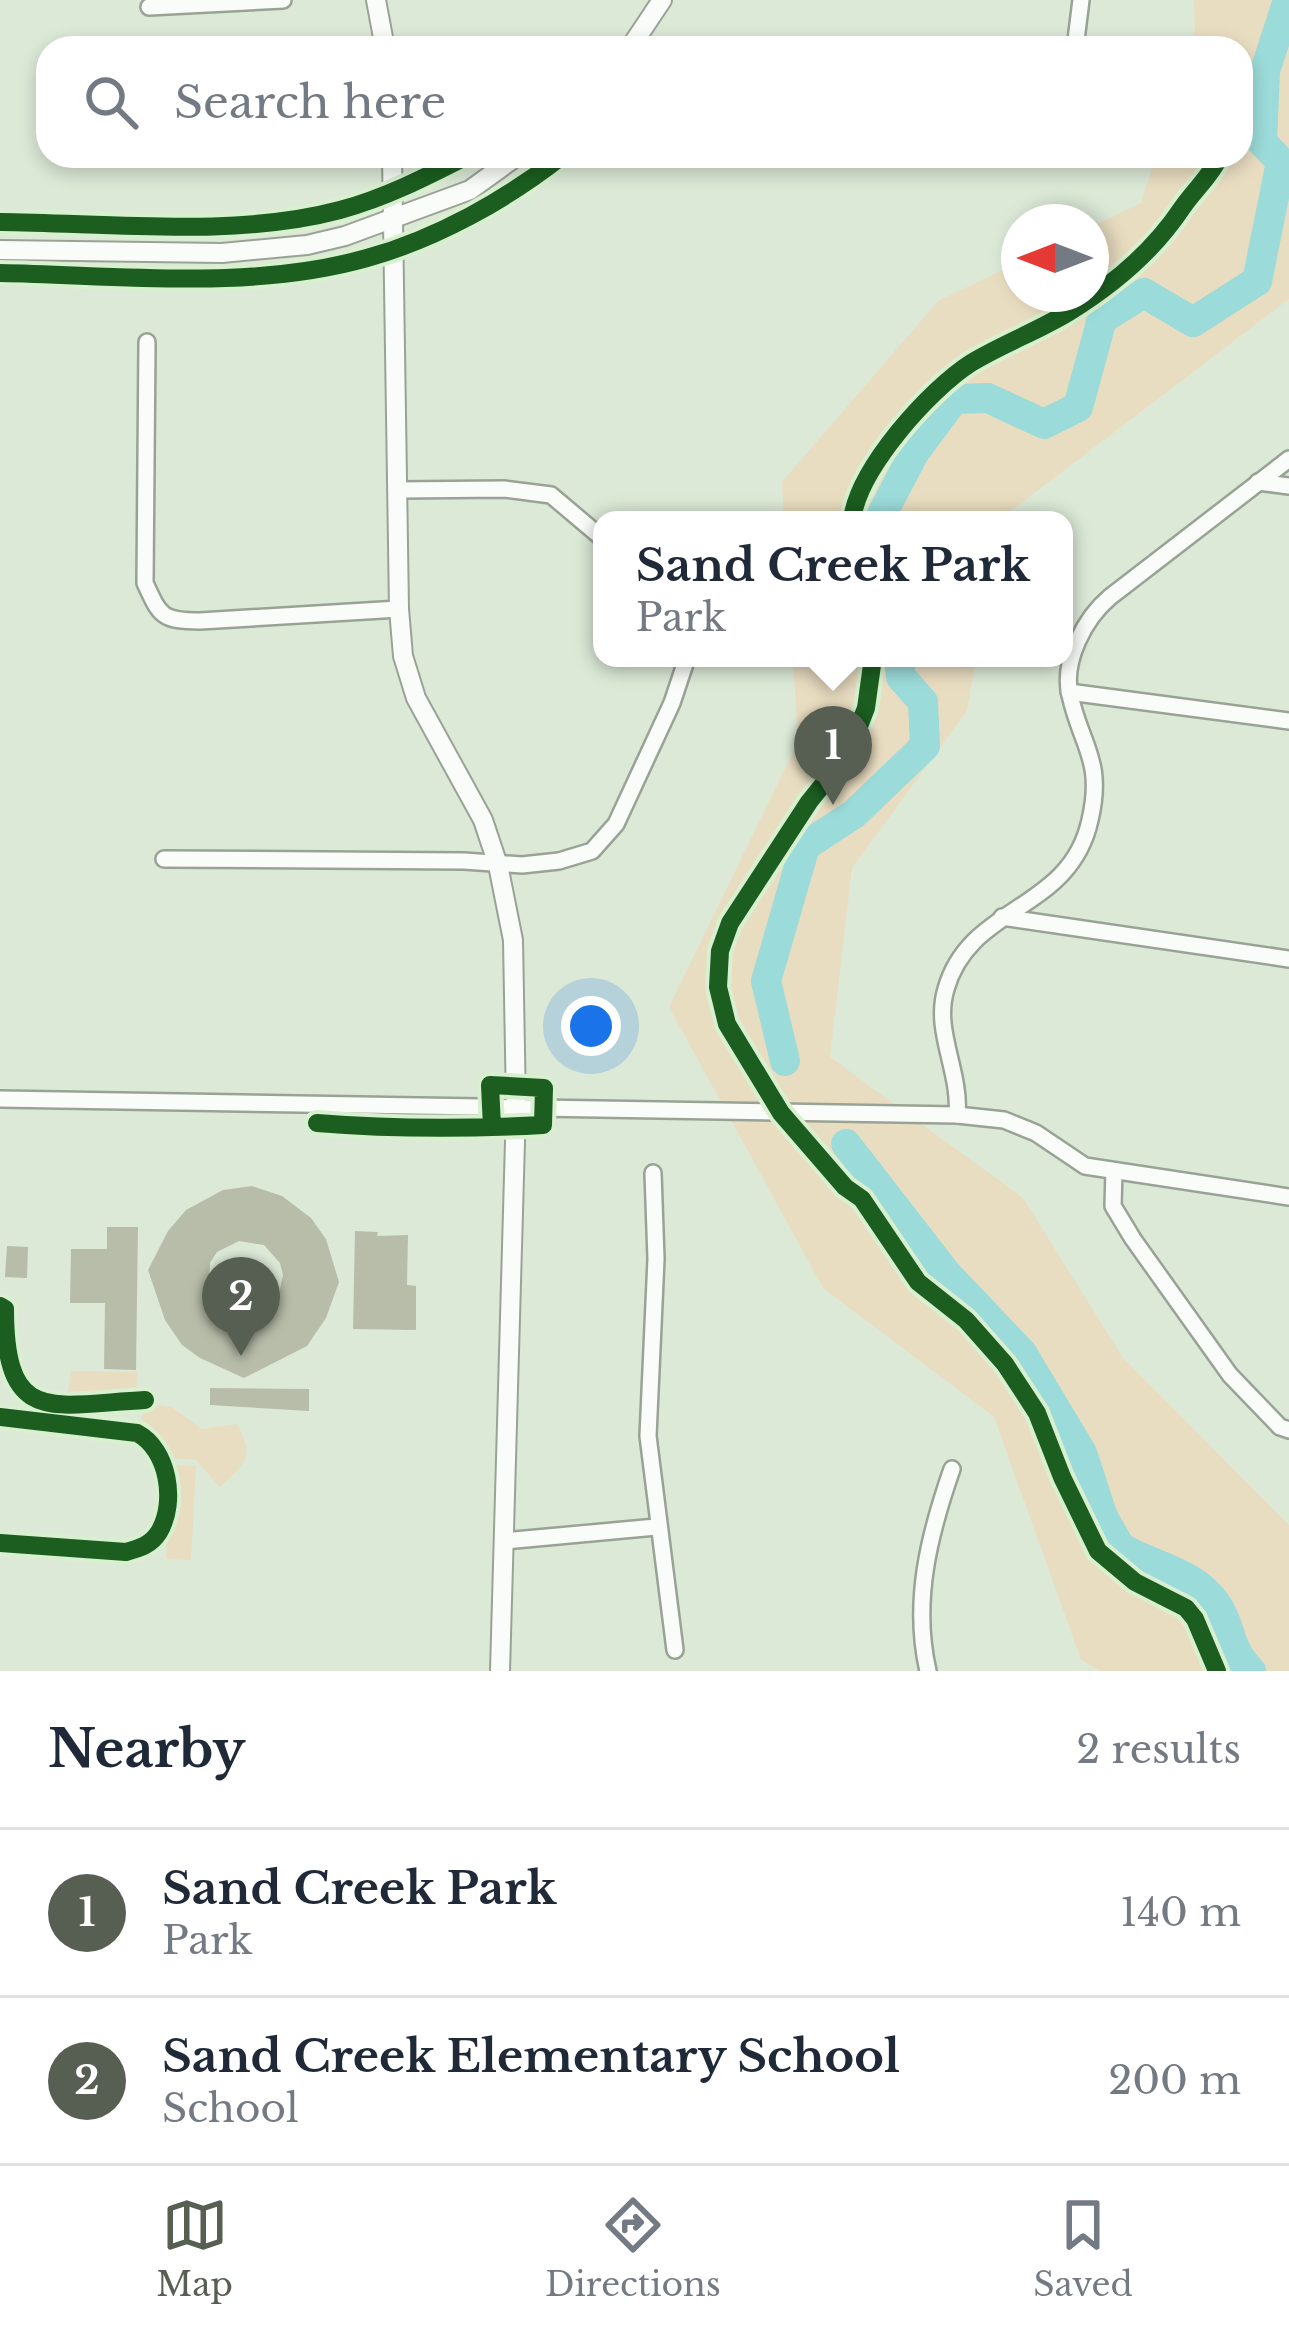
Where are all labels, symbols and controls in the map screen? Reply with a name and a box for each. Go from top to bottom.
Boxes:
search box [36,36,1253,168]
icon: search [78,69,144,135]
text: Search here [174,74,446,130]
north arrow [1001,204,1109,312]
popup [593,511,1073,667]
text: Sand Creek Park [636,537,1030,593]
text: Park [636,593,726,642]
pin: 1 [794,706,872,805]
your location [561,996,621,1056]
pin: 2 [202,1257,280,1356]
text: Nearby [48,1718,245,1781]
text: 2 results [1076,1725,1241,1774]
text: Sand Creek Park [162,1860,557,1916]
text: 1 [78,1888,96,1937]
text: 140 m [1120,1888,1241,1937]
text: Park [162,1916,253,1965]
text: Sand Creek Elementary School [162,2028,900,2084]
text: 2 [74,2056,100,2105]
text: 200 m [1108,2056,1241,2105]
text: School [162,2084,299,2133]
tab: Map [156,2192,233,2305]
tab: Directions [545,2192,721,2305]
tab: Saved [1033,2192,1133,2305]

